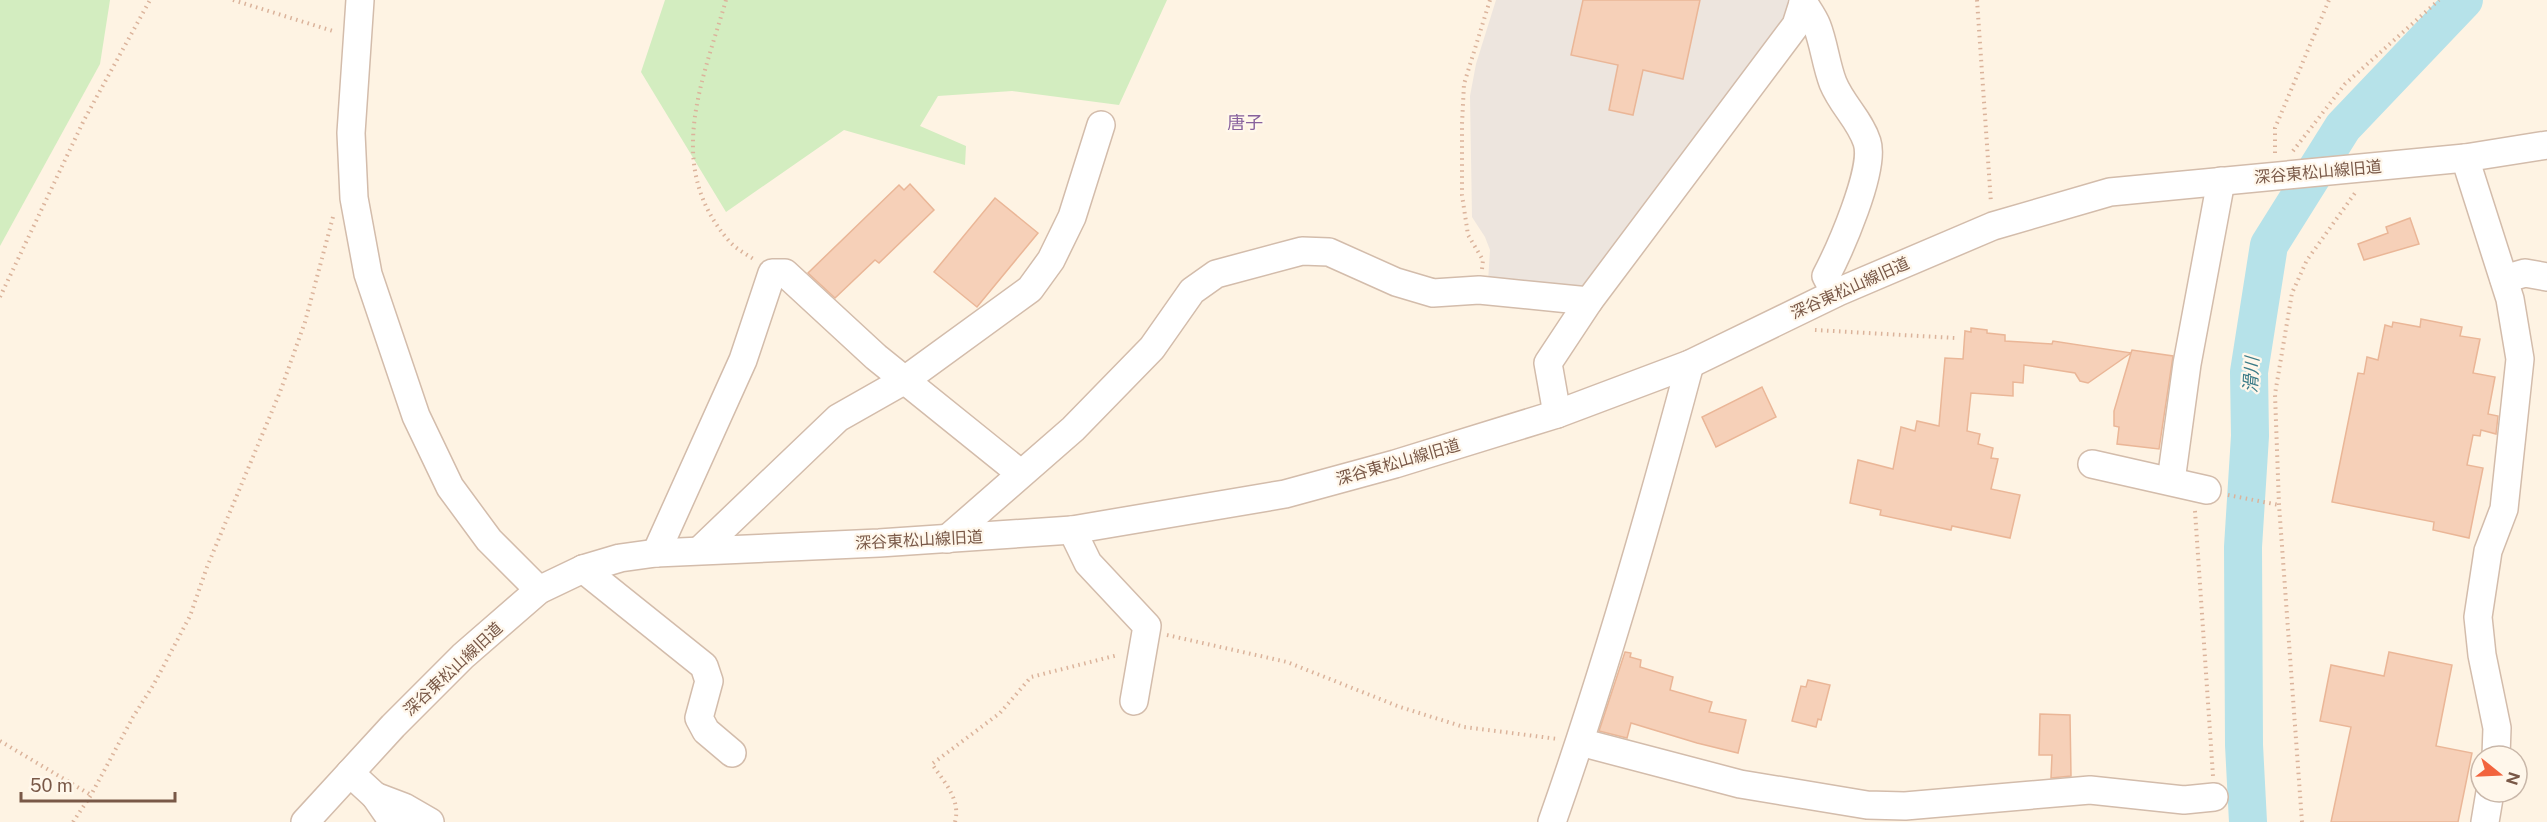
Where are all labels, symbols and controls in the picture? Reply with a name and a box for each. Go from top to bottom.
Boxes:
district label: 唐子 [1227,112,1263,133]
street label: 深谷東松山線旧道 [2253,157,2383,187]
street label: 深谷東松山線旧道 [1788,253,1912,323]
water label: 滑川 [2240,354,2263,394]
street label: 深谷東松山線旧道 [1334,435,1462,489]
street label: 深谷東松山線旧道 [855,527,983,553]
street label: 深谷東松山線旧道 [400,618,506,720]
north arrow [2469,744,2529,804]
scale bar [21,765,176,803]
text: N [2502,770,2524,787]
text: 50 m [30,775,73,796]

